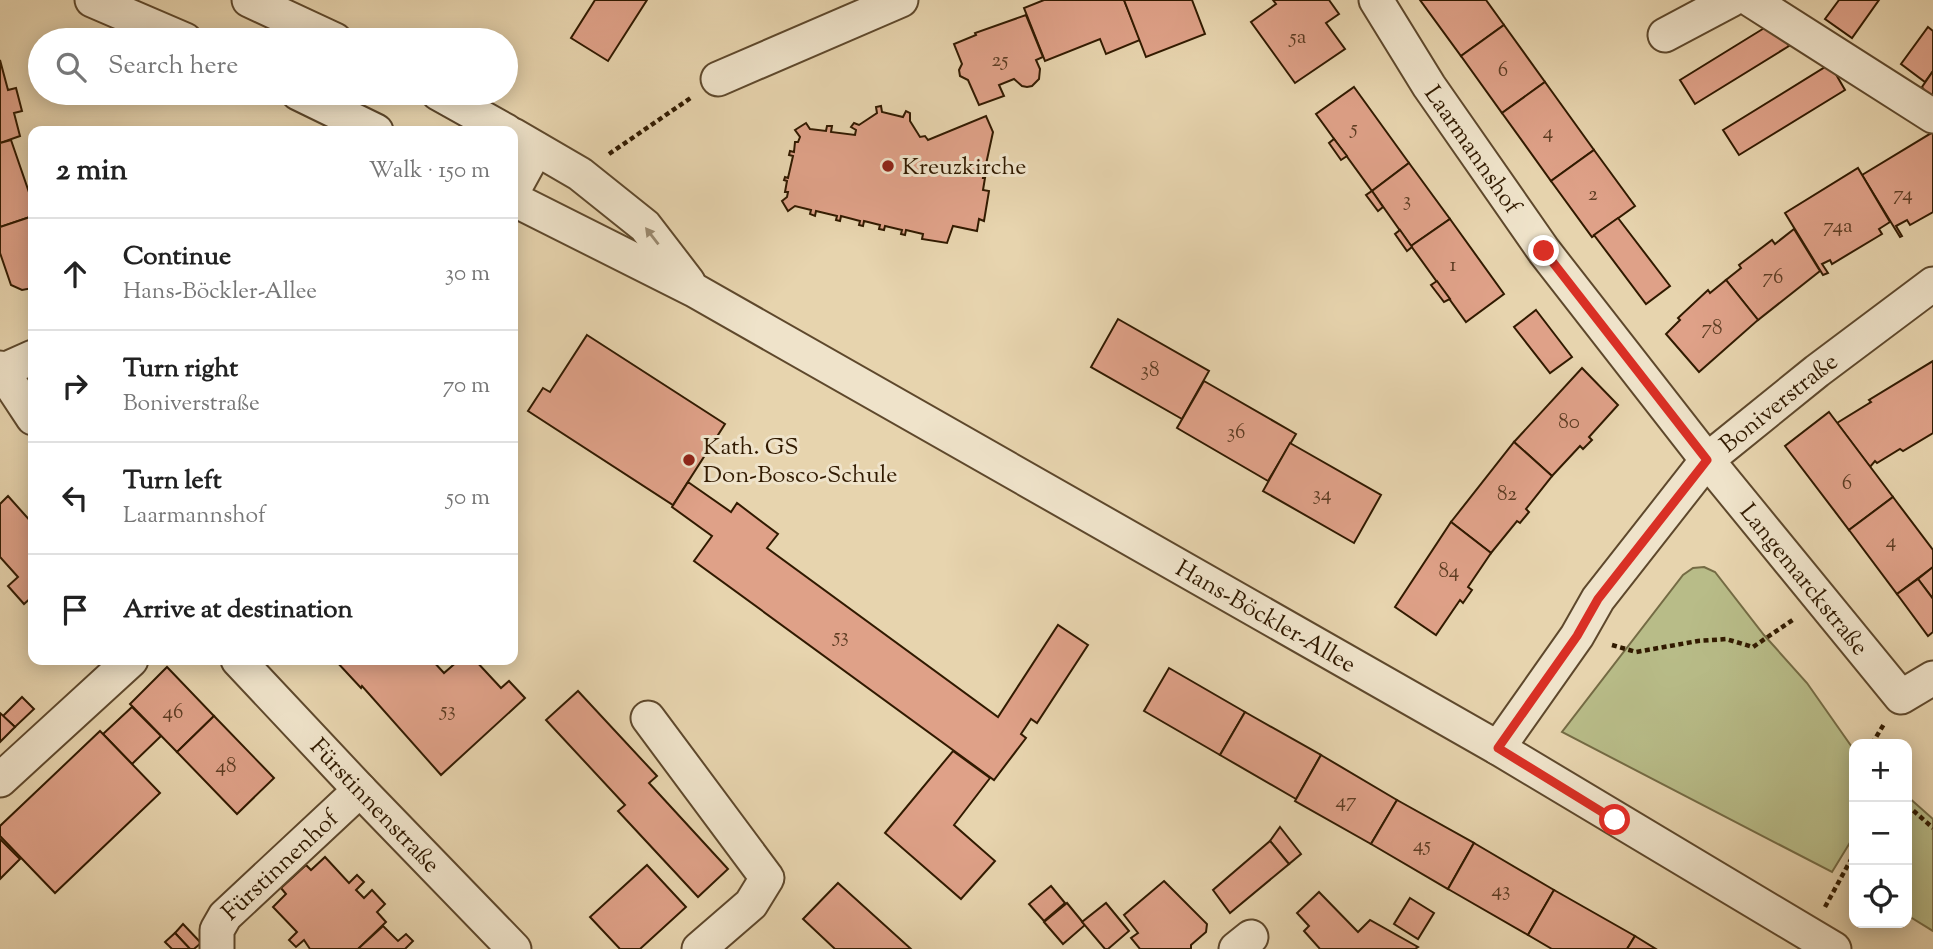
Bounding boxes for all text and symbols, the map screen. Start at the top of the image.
house number: 5a [1289,23,1307,53]
search box [28,28,518,105]
house number: 25 [991,46,1009,76]
icon: search [52,48,90,86]
text: Search here [108,48,238,85]
house number: 6 [1498,56,1508,86]
street label: Laarmannshof [1415,79,1529,223]
house number: 5 [1349,114,1358,144]
house number: 4 [1543,118,1553,148]
text: 2 min [56,150,128,193]
place label: Kreuzkirche [902,151,1027,185]
text: Walk · 150 m [369,155,490,188]
marker: Kreuzkirche [880,158,896,174]
house number: 2 [1588,180,1598,210]
house number: 74 [1893,180,1913,210]
house number: 3 [1403,186,1411,216]
house number: 74a [1823,212,1853,242]
one-way arrow [645,227,660,245]
route end [1528,235,1559,266]
text: Continue [123,239,231,276]
house number: 1 [1449,251,1457,281]
icon: ahead [56,255,94,293]
text: 30 m [445,258,490,291]
house number: 76 [1763,263,1783,293]
text: Hans-Böckler-Allee [123,276,317,309]
house number: 78 [1701,314,1723,344]
street label: Boniverstraße [1713,346,1846,462]
text: Turn right [123,351,238,388]
house number: 38 [1141,356,1159,386]
icon: right [56,367,94,405]
text: 70 m [443,370,490,403]
text: Boniverstraße [123,388,260,421]
house number: 80 [1558,408,1580,438]
house number: 36 [1227,418,1245,448]
place label: Kath. GS Don-Bosco-Schule [703,431,897,493]
marker: Kath. GS Don-Bosco-Schule [681,452,697,468]
text: Turn left [123,463,222,500]
house number: 6 [1842,469,1852,499]
icon: left [56,479,94,517]
house number: 34 [1312,480,1332,510]
house number: 82 [1497,480,1517,510]
text: 50 m [446,482,490,515]
street label: Langemarckstraße [1730,497,1875,664]
text: Laarmannshof [123,500,266,533]
house number: 4 [1886,527,1896,557]
street label: Hans-Böckler-Allee [1169,553,1362,683]
house number: 84 [1439,557,1459,587]
icon: arrive [56,591,94,629]
text: Arrive at destination [123,592,353,629]
house number: 53 [832,622,849,652]
house number: 53 [439,696,456,726]
house number: 46 [163,698,183,728]
street label: Fürstinnenstraße [301,732,447,882]
map controls [1849,739,1912,928]
button: + [1849,739,1912,802]
house number: 48 [215,752,237,782]
house number: 47 [1335,787,1357,817]
street label: Fürstinnenhof [215,802,348,930]
button: − [1849,802,1912,865]
route start [1599,804,1630,835]
house number: 45 [1413,831,1431,861]
button: locate [1849,865,1912,928]
house number: 43 [1491,876,1511,906]

